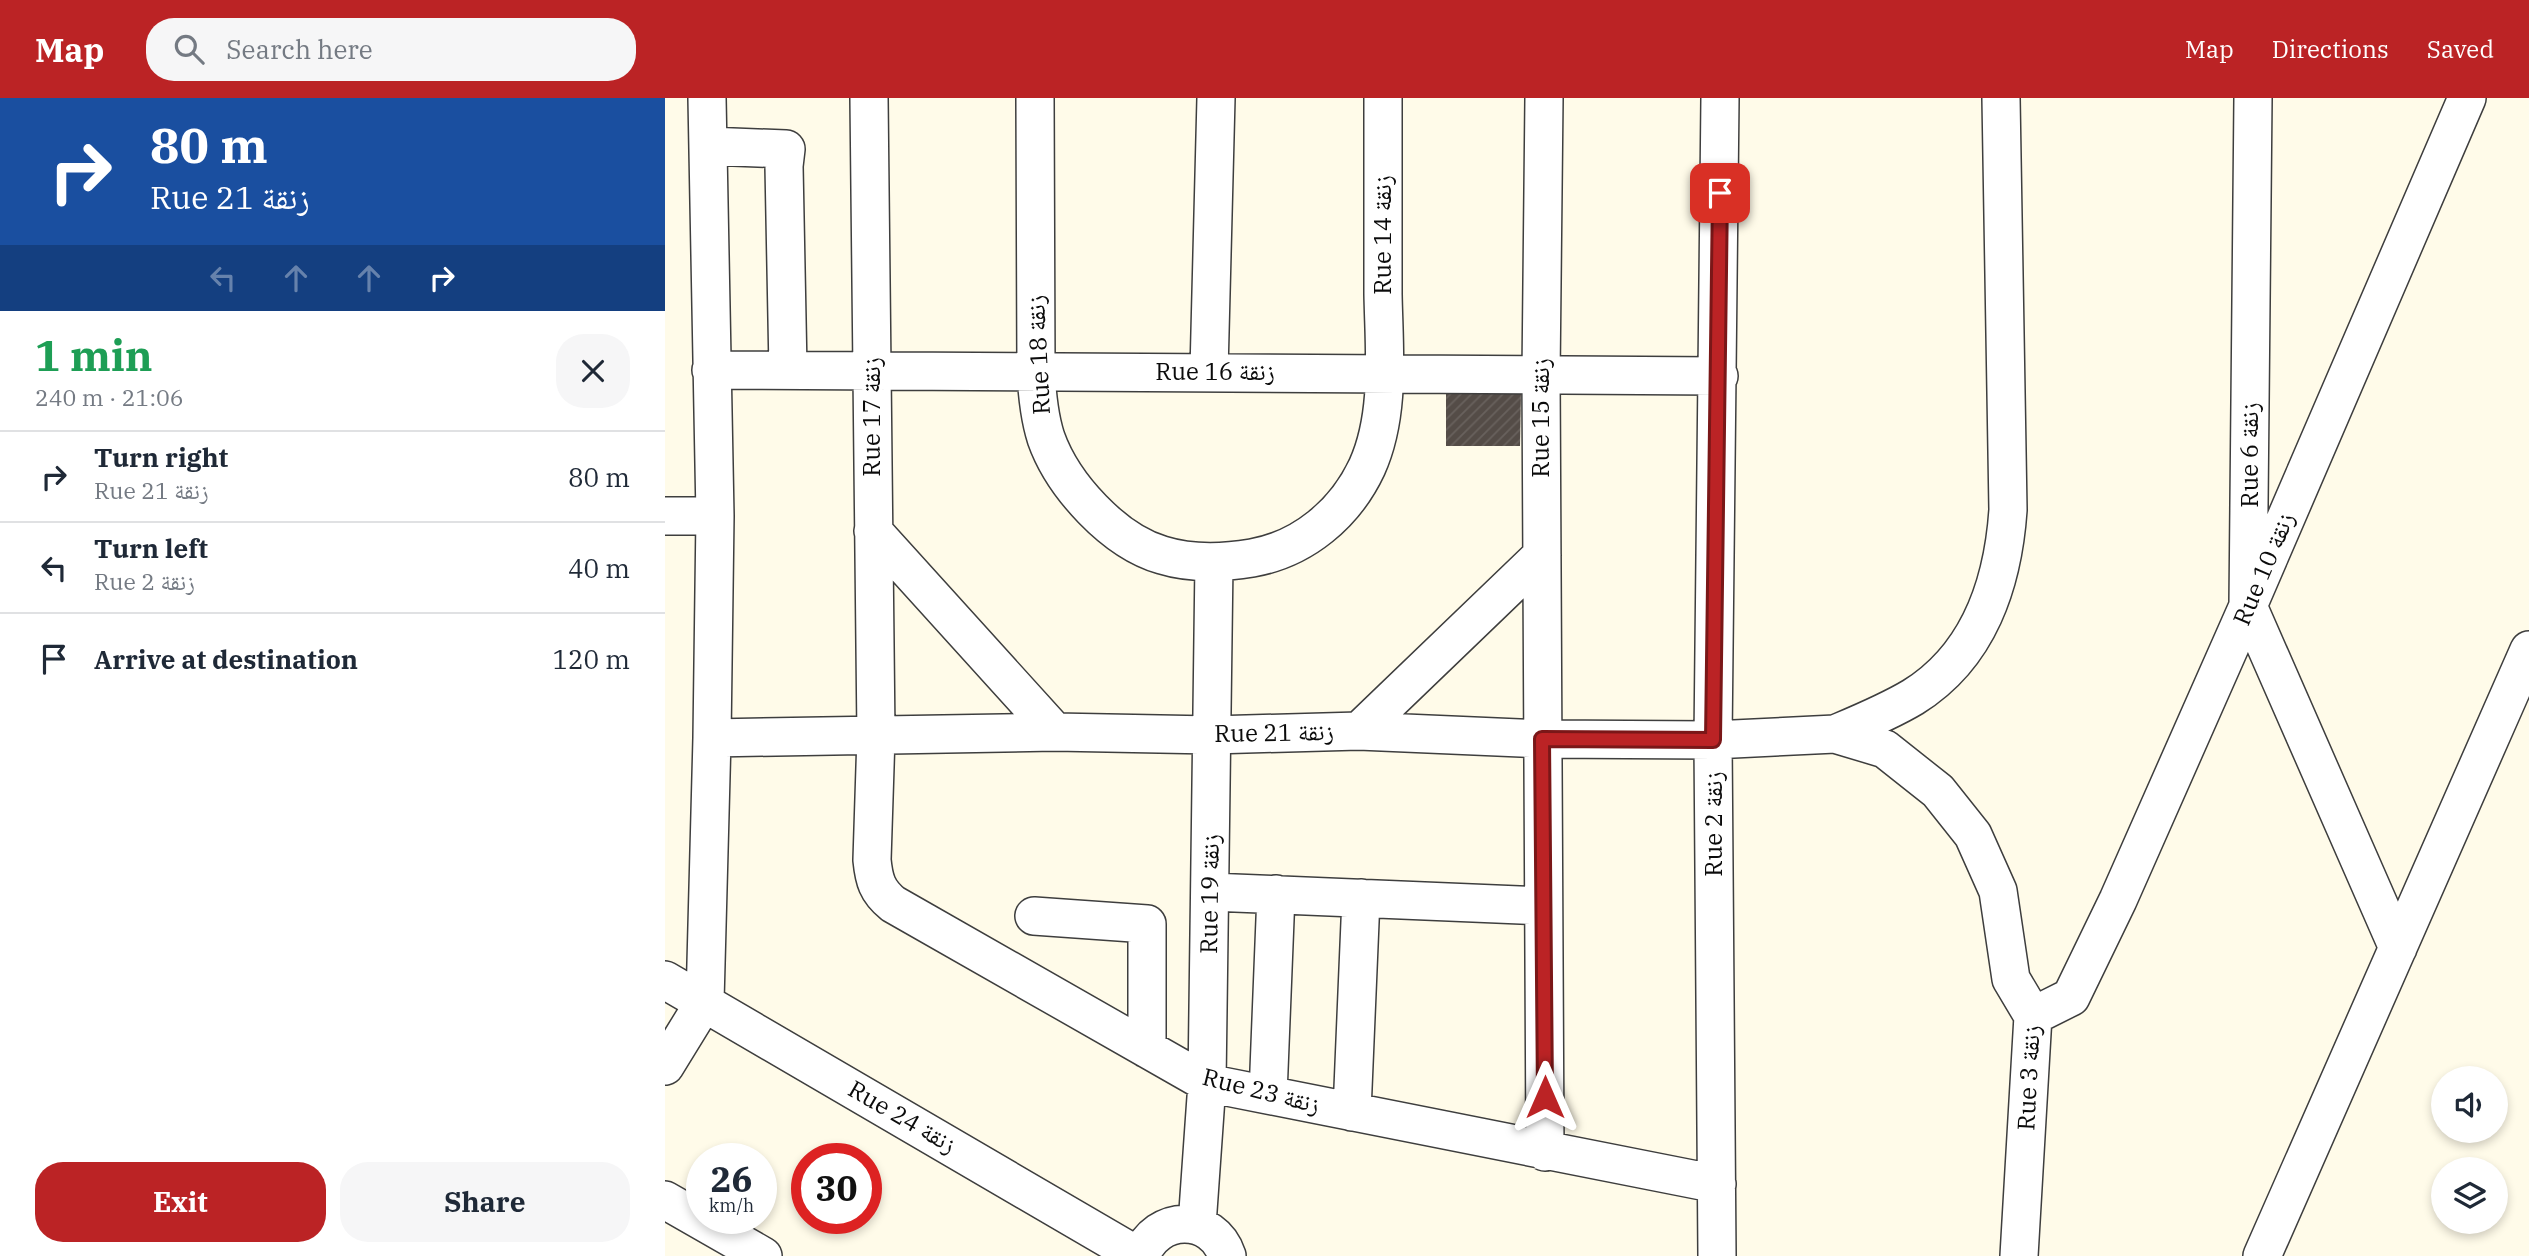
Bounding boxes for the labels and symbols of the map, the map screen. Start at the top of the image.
pin [1690,163,1750,223]
street label: Rue 14 زنقة [1366,175,1398,295]
street label: Rue 18 زنقة [1019,294,1057,416]
street label: Rue 16 زنقة [1155,355,1275,387]
street label: Rue 17 زنقة [855,357,887,477]
street label: Rue 15 زنقة [1524,358,1556,478]
street label: Rue 6 زنقة [2233,402,2265,508]
street label: Rue 10 زنقة [2225,507,2301,630]
street label: Rue 21 زنقة [1214,715,1334,749]
street label: Rue 2 زنقة [1697,771,1729,877]
street label: Rue 19 زنقة [1192,834,1226,954]
street label: Rue 3 زنقة [2009,1025,2047,1131]
street label: Rue 23 زنقة [1199,1060,1323,1120]
position arrow [1508,1060,1582,1134]
street label: Rue 24 زنقة [843,1072,962,1160]
speed limit sign: 30 [791,1143,882,1234]

